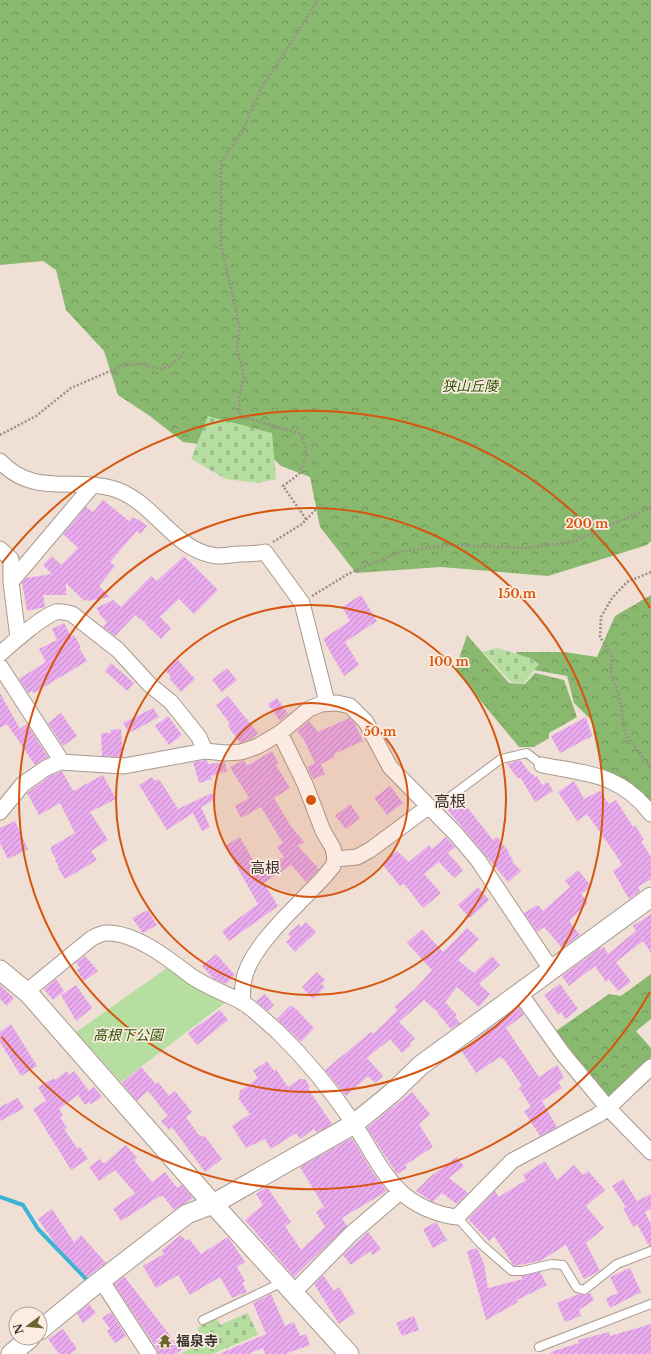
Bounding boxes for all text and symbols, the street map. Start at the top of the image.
park label: 狭山丘陵 [442,377,500,395]
text: 200 m [566,516,609,531]
text: 150 m [498,586,537,601]
text: 100 m [429,654,470,669]
text: 50 m [364,724,397,739]
district label: 高根 [434,791,466,811]
centre of rings [304,793,318,807]
district label: 高根 [250,858,280,877]
park label: 高根下公園 [93,1026,165,1044]
north arrow [8,1306,48,1346]
text: N [10,1321,27,1336]
place label: 福泉寺 [176,1332,218,1350]
temple icon: 福泉寺 [157,1333,173,1349]

